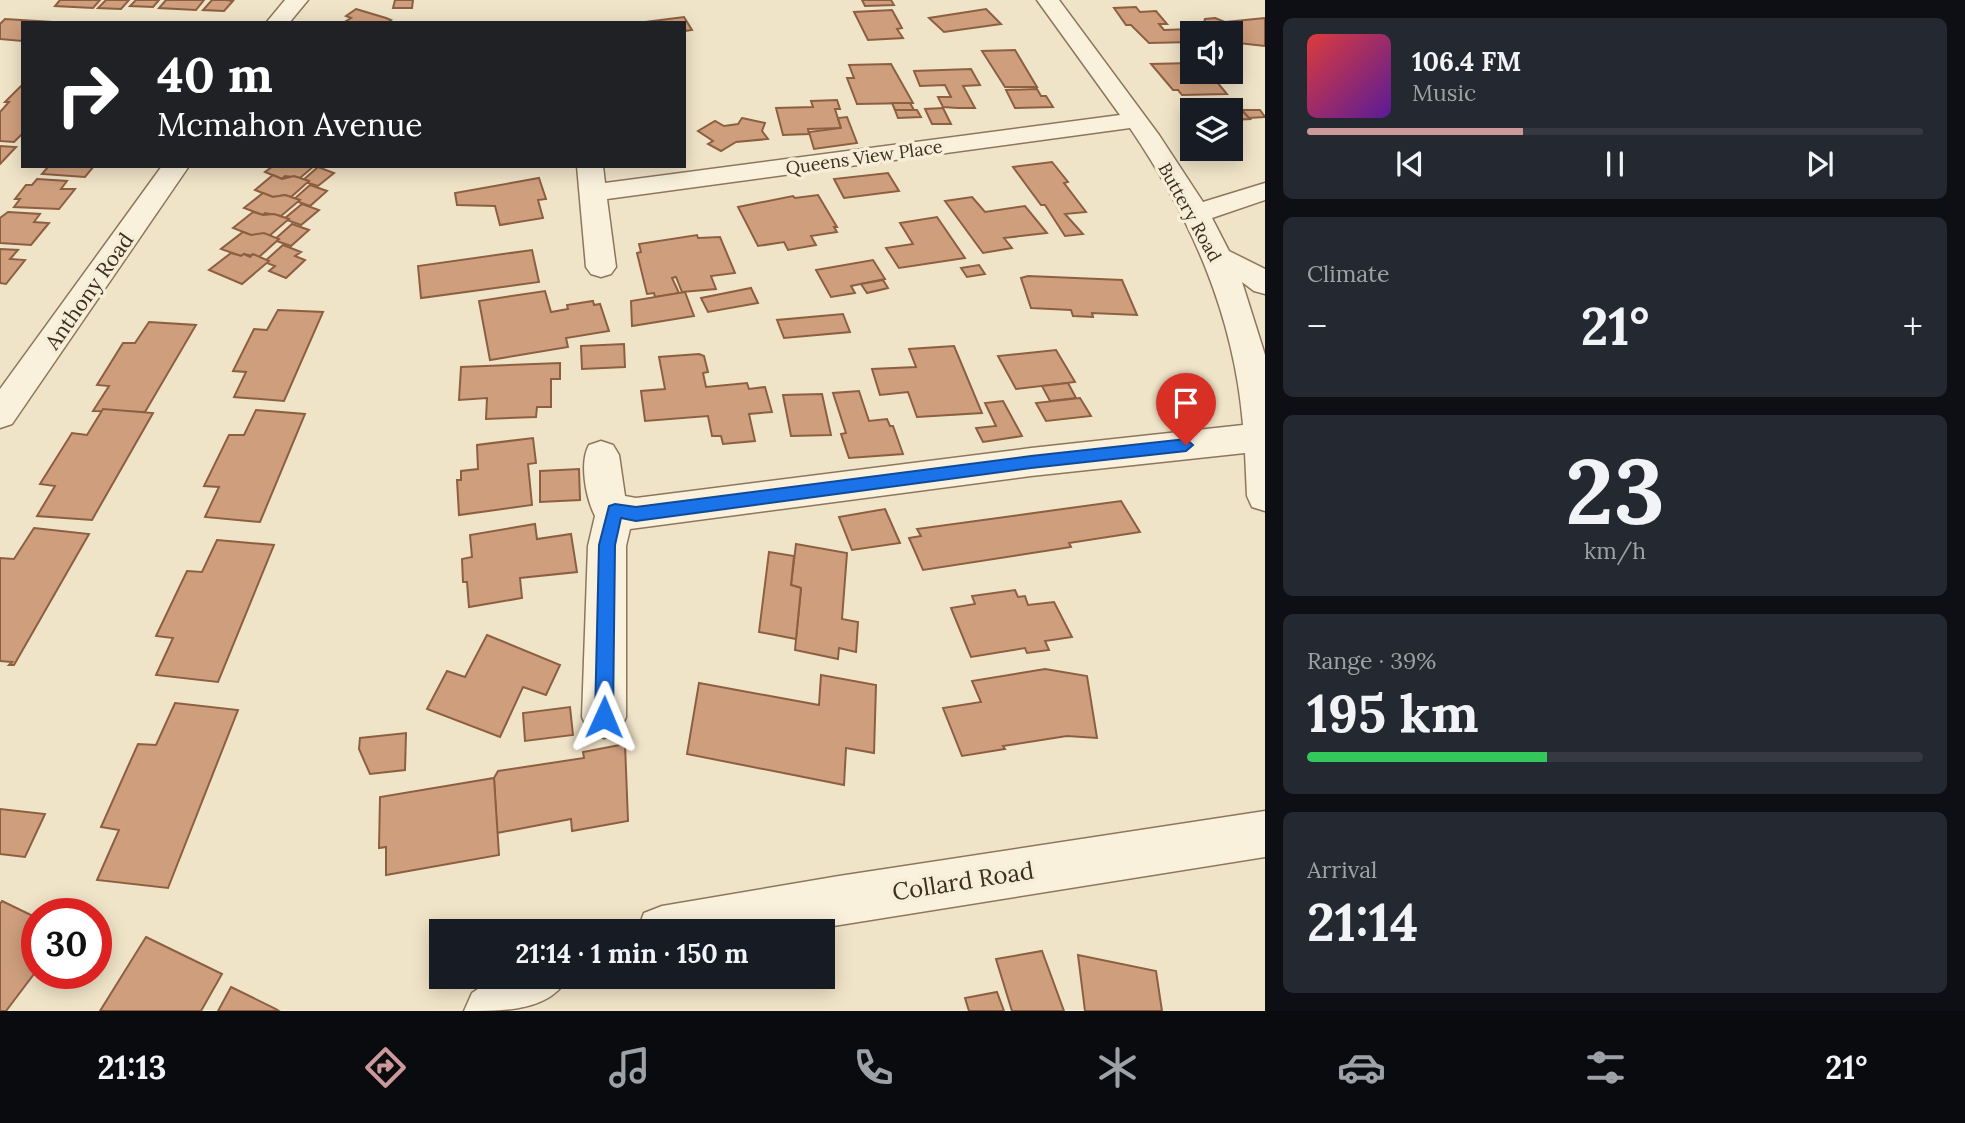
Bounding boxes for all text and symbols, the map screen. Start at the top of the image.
map controls [1180,21,1243,161]
button: sound [1180,21,1243,84]
text: 40 m [157,43,273,105]
text: 106.4 FM [1412,45,1521,78]
icon: right [42,49,133,140]
text: Music [1412,78,1476,107]
button: layers [1180,98,1243,161]
text: Mcmahon Avenue [157,104,423,145]
street label: Queens View Place [784,135,944,179]
icon: previous [1391,145,1429,183]
icon: pause [1596,145,1634,183]
icon: next [1801,145,1839,183]
street label: Buttery Road [1153,158,1227,266]
street label: Anthony Road [38,227,139,356]
text: Climate [1307,259,1389,288]
text: 21° [1581,293,1649,359]
text: − [1307,302,1327,350]
text: + [1903,302,1923,350]
pin [1156,373,1216,445]
icon: arrive [1167,384,1205,422]
text: 23 [1565,432,1665,549]
text: km/h [1584,536,1646,565]
text: Range · 39% [1307,646,1436,675]
position arrow [567,680,641,754]
text: 195 km [1307,680,1479,746]
street label: Collard Road [890,855,1036,907]
text: Arrival [1307,855,1377,884]
text: 21:14 [1307,889,1418,955]
speed limit sign: 30 [21,898,112,989]
text: 21:14 · 1 min · 150 m [515,937,749,970]
icon: directions [361,1043,410,1092]
icon: music [605,1043,654,1092]
icon: phone [849,1043,898,1092]
icon: climate [1093,1043,1142,1092]
icon: car [1337,1043,1386,1092]
icon: filters [1581,1043,1630,1092]
text: 21:13 [97,1047,166,1088]
text: 21° [1825,1047,1868,1088]

